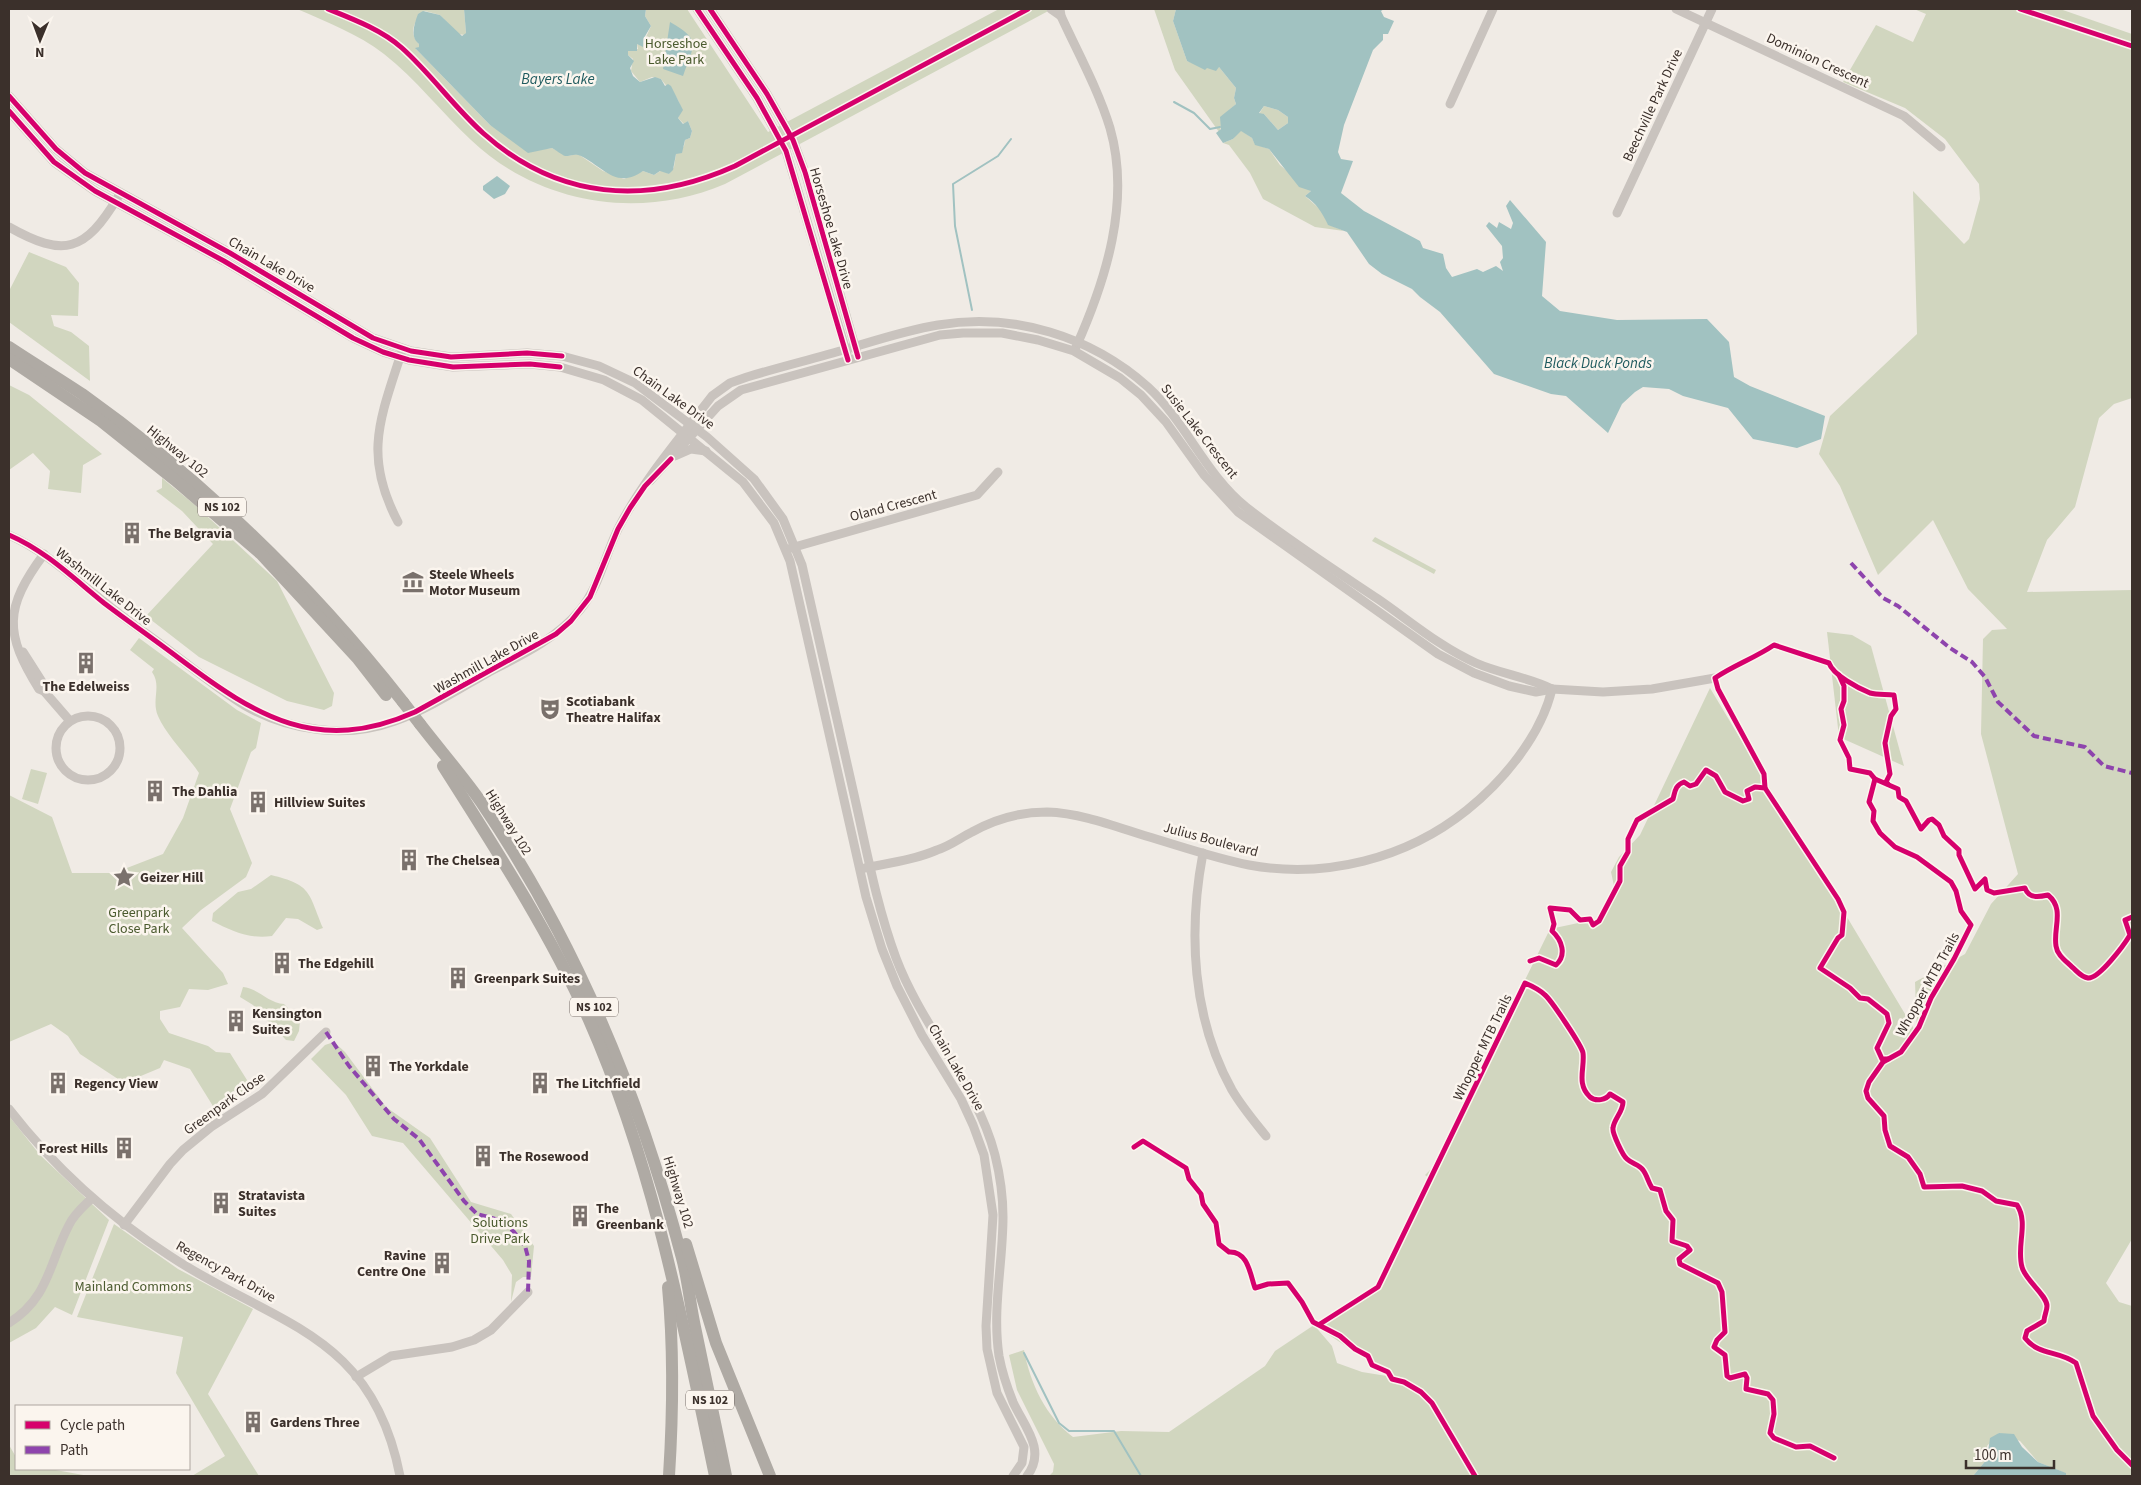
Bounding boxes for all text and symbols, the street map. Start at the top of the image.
north arrow [15,15,65,65]
street label: Dominion Crescent [1763,28,1872,94]
park label: Horseshoe Lake Park [645,34,707,70]
text: N [35,42,45,62]
street label: Beechville Park Drive [1618,46,1688,165]
water label: Bayers Lake [521,69,595,90]
street label: Horseshoe Lake Drive [804,165,858,292]
street label: Chain Lake Drive [224,232,319,298]
water label: Black Duck Ponds [1544,353,1652,374]
street label: Chain Lake Drive [628,361,719,434]
street label: Susie Lake Crescent [1156,380,1243,483]
street label: Highway 102 [142,421,213,483]
street label: Oland Crescent [848,485,939,527]
road number: NS 102 [198,498,246,516]
building icon: The Belgravia [119,520,145,546]
place label: The Belgravia [148,524,232,544]
street label: Washmill Lake Drive [51,543,156,631]
place label: Steele Wheels Motor Museum [429,565,520,601]
museum icon: Steele Wheels Motor Museum [400,569,426,595]
street label: Washmill Lake Drive [430,625,543,699]
building icon: The Edelweiss [73,650,99,676]
place label: The Edelweiss [43,677,129,697]
place label: Scotiabank Theatre Halifax [566,692,661,728]
theatre icon: Scotiabank Theatre Halifax [537,696,563,722]
building icon: The Dahlia [142,778,168,804]
place label: The Dahlia [172,782,237,802]
street label: Highway 102 [480,786,536,859]
building icon: Hillview Suites [245,789,271,815]
place label: Hillview Suites [274,793,366,813]
street label: Julius Boulevard [1161,818,1260,862]
building icon: The Chelsea [396,847,422,873]
place label: The Chelsea [426,851,500,871]
place icon: Geizer Hill [111,864,137,890]
place label: Geizer Hill [140,868,203,888]
park label: Greenpark Close Park [108,903,170,939]
street label: Whopper MTB Trails [1891,929,1965,1040]
building icon: The Edgehill [269,950,295,976]
place label: The Edgehill [298,954,374,974]
building icon: Greenpark Suites [445,965,471,991]
place label: Greenpark Suites [474,969,580,989]
street label: Whopper MTB Trails [1448,991,1517,1104]
road number: NS 102 [570,998,618,1016]
place label: Kensington Suites [252,1004,322,1040]
building icon: Kensington Suites [223,1008,249,1034]
street label: Chain Lake Drive [923,1020,989,1115]
building icon: The Yorkdale [360,1053,386,1079]
place label: The Yorkdale [389,1057,469,1077]
street label: Greenpark Close [180,1067,269,1140]
building icon: Regency View [45,1070,71,1096]
building icon: The Litchfield [527,1070,553,1096]
place label: Regency View [74,1074,159,1094]
place label: The Litchfield [556,1074,641,1094]
building icon: Forest Hills [111,1135,137,1161]
place label: Forest Hills [39,1139,108,1159]
building icon: The Rosewood [470,1143,496,1169]
place label: The Rosewood [499,1147,589,1167]
street label: Highway 102 [658,1154,698,1231]
place label: Stratavista Suites [238,1186,305,1222]
building icon: Stratavista Suites [208,1190,234,1216]
place label: The Greenbank [596,1199,664,1235]
building icon: The Greenbank [567,1203,593,1229]
park label: Solutions Drive Park [470,1213,530,1249]
street label: Regency Park Drive [172,1236,279,1308]
place label: Ravine Centre One [357,1246,426,1282]
building icon: Ravine Centre One [429,1250,455,1276]
park label: Mainland Commons [74,1277,192,1297]
road number: NS 102 [686,1390,734,1410]
legend [15,1405,190,1470]
building icon: Gardens Three [240,1409,266,1435]
place label: Gardens Three [270,1413,360,1433]
text: Cycle path [60,1415,125,1436]
scale bar [1966,1438,2054,1470]
text: Path [60,1440,88,1461]
text: 100 m [1974,1445,2012,1466]

